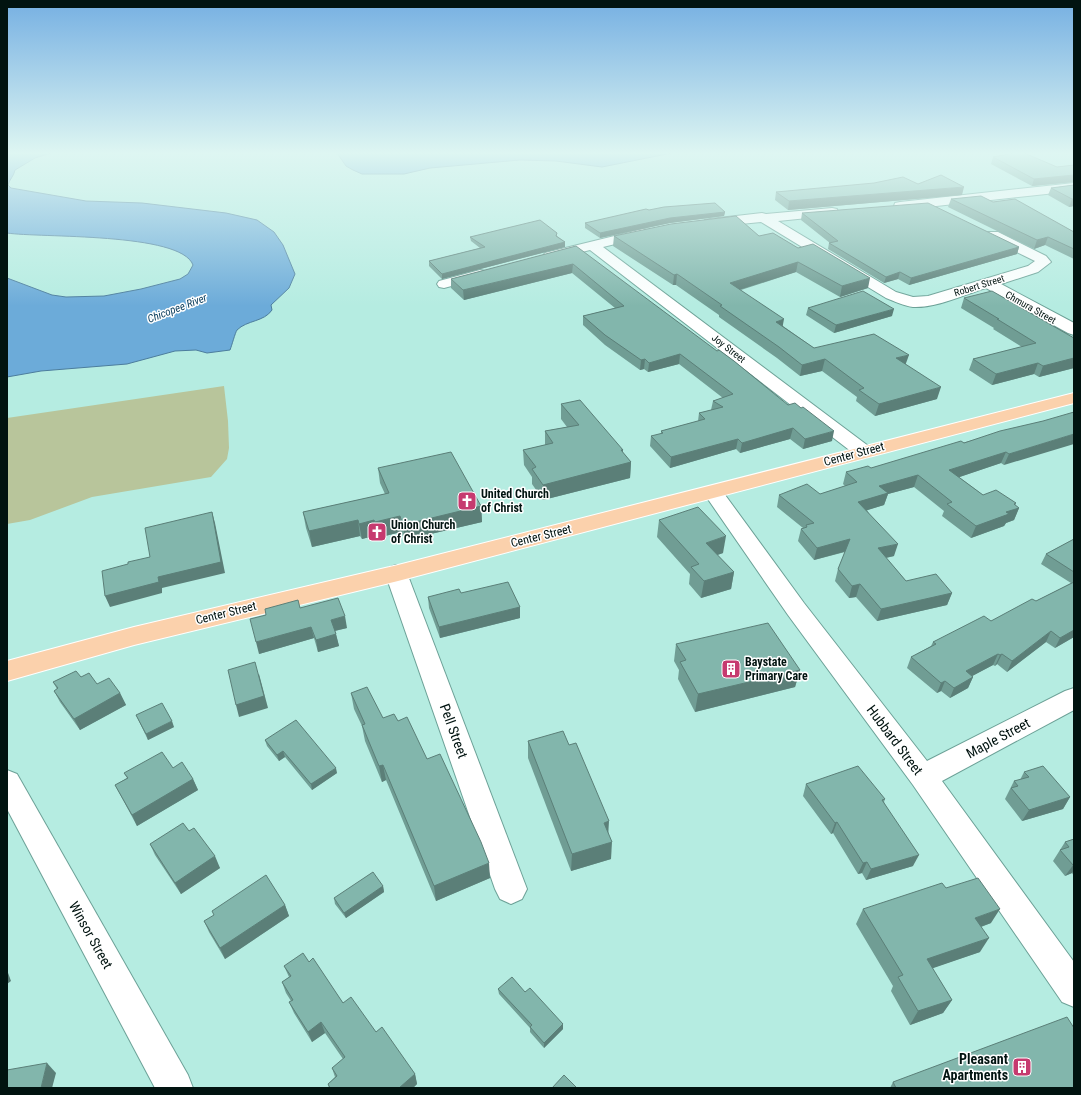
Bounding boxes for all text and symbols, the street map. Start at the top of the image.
street label: Robert Street [953,273,1006,298]
street label: Chmura Street [1003,289,1058,326]
water label: Chicopee River [146,291,209,326]
street label: Joy Street [710,332,748,365]
street label: Center Street [822,439,886,469]
place label: United Church of Christ [481,487,549,515]
church icon: United Church of Christ [456,490,478,512]
place label: Union Church of Christ [391,518,455,546]
church icon: Union Church of Christ [366,521,388,543]
street label: Center Street [509,522,573,550]
street label: Center Street [194,599,258,627]
place label: Baystate Primary Care [745,655,808,683]
building icon: Baystate Primary Care [720,658,742,680]
street label: Pell Street [437,702,471,760]
street label: Hubbard Street [864,702,926,778]
street label: Maple Street [963,715,1033,761]
street label: Winsor Street [66,899,116,971]
place label: Pleasant Apartments [943,1051,1008,1083]
building icon: Pleasant Apartments [1011,1056,1033,1078]

